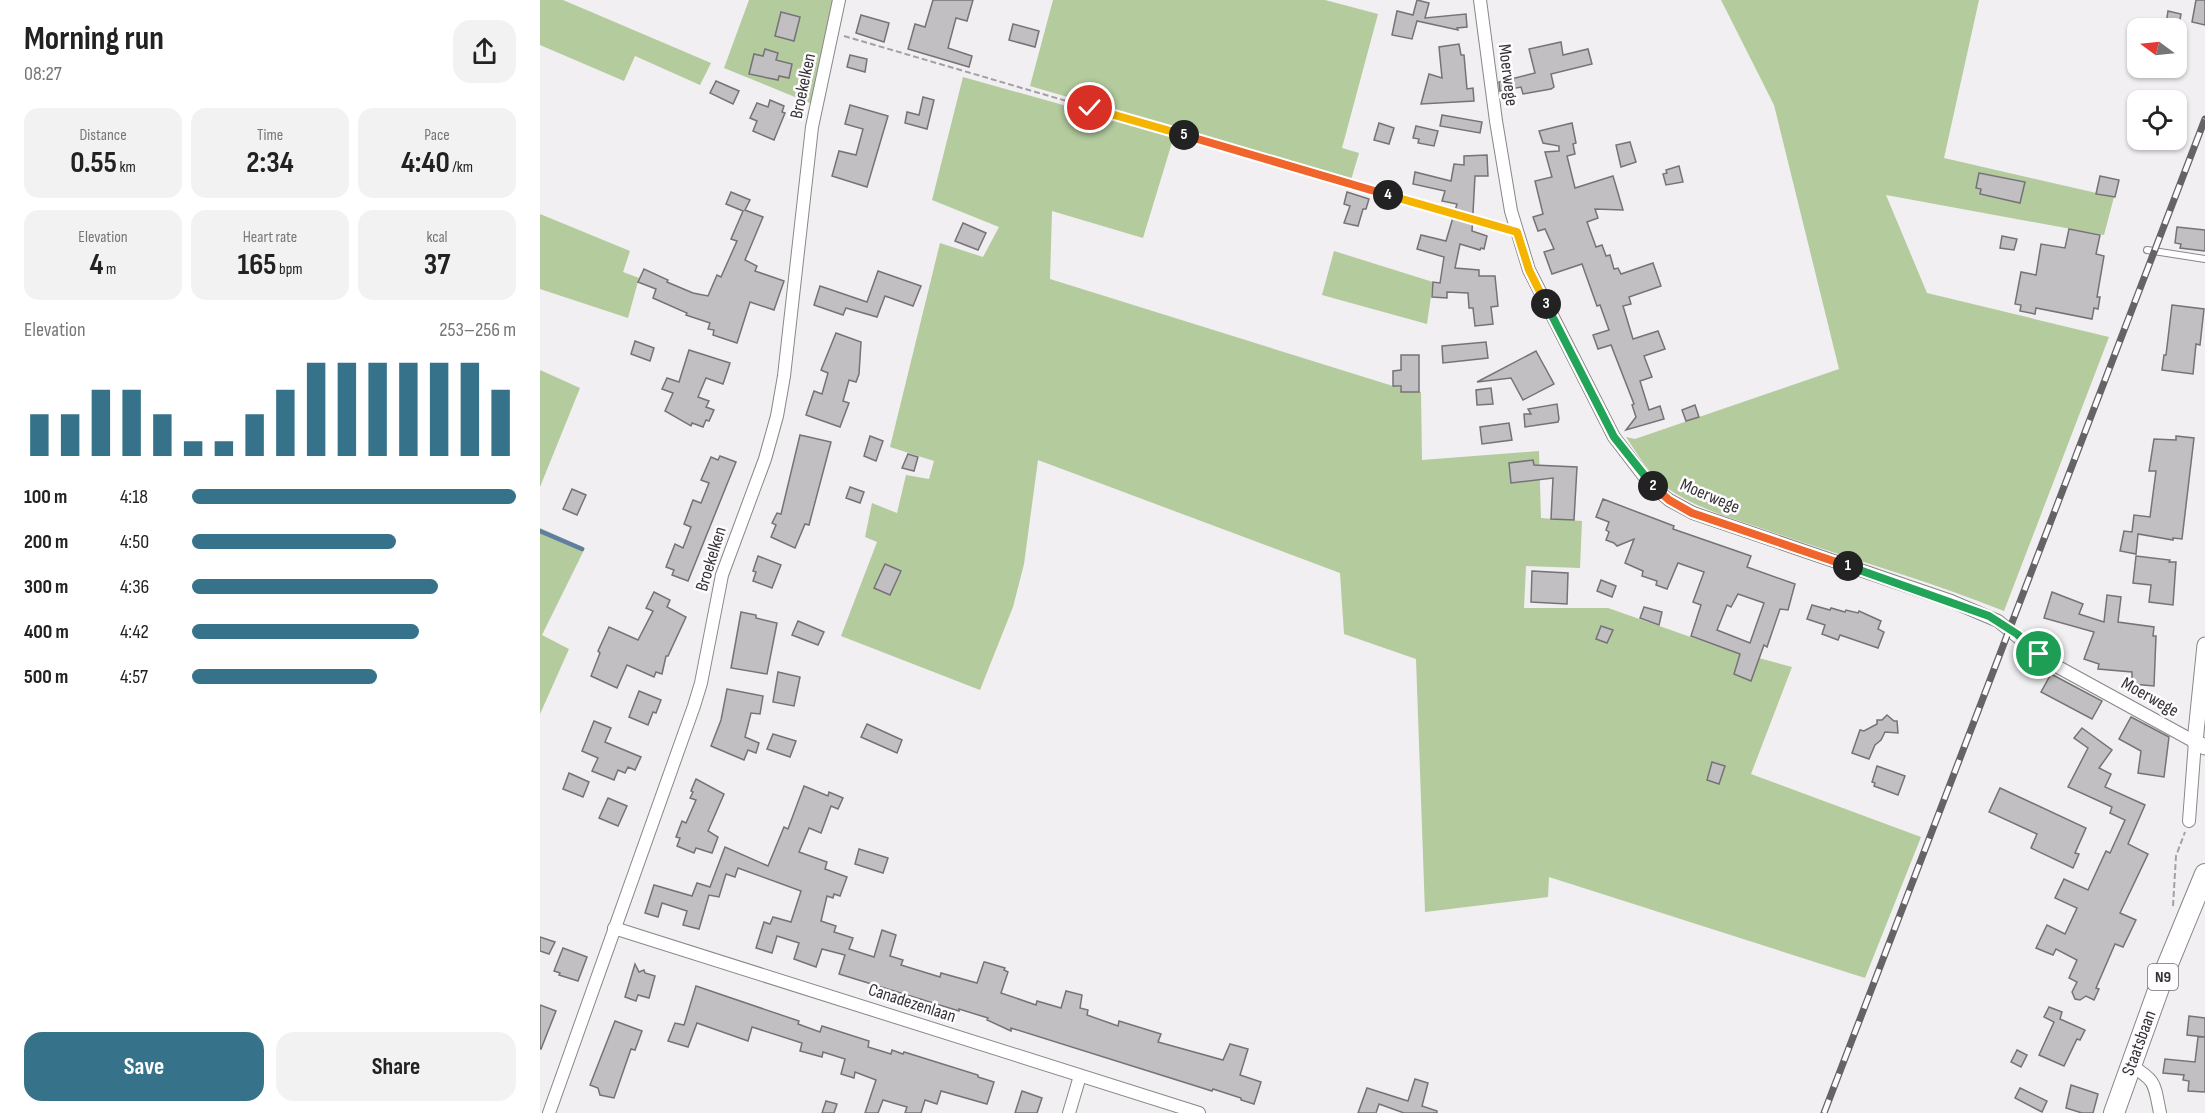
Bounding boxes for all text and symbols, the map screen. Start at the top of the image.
north arrow [2127,18,2187,78]
map controls [2127,18,2187,150]
text: Morning run [24,19,164,59]
button: share [453,20,516,83]
street label: Moerwege [1494,43,1522,107]
street label: Broekelken [786,51,820,121]
text: 08:27 [24,62,62,86]
pin [1064,82,1115,133]
button: locate [2127,90,2187,150]
icon: check [1073,91,1106,124]
pin: 5 [1169,120,1199,150]
text: 5 [1180,125,1188,144]
text: Distance [79,126,127,145]
text: Time [257,126,283,145]
text: Pace [424,126,450,145]
text: 0.55 [70,145,117,181]
text: 2:34 [246,145,294,181]
text: 4:40 [401,145,450,181]
text: km [117,158,136,177]
text: /km [450,158,473,177]
pin: 4 [1373,180,1403,210]
text: 4 [1384,185,1392,204]
text: Elevation [78,228,128,247]
text: Heart rate [243,228,297,247]
text: kcal [426,228,448,247]
text: 4 [90,247,104,283]
text: 165 [237,247,276,283]
text: 37 [424,247,450,283]
text: m [104,260,116,279]
text: bpm [276,260,303,279]
pin: 3 [1531,289,1561,319]
text: 3 [1542,294,1550,313]
text: Elevation [24,318,86,342]
text: 253–256 m [439,318,516,342]
pin: 2 [1638,471,1668,501]
street label: Moerwege [1677,474,1743,518]
text: 2 [1649,476,1657,495]
text: 100 m [24,485,67,509]
text: 4:18 [120,485,148,509]
street label: Broekelken [691,524,731,594]
text: 200 m [24,530,68,554]
text: 4:50 [120,530,149,554]
pin: 1 [1833,551,1863,581]
text: 1 [1845,556,1851,575]
text: 300 m [24,575,68,599]
text: 4:36 [120,575,149,599]
text: 400 m [24,620,69,644]
text: 4:42 [120,620,149,644]
pin [2013,628,2064,679]
icon: arrive [2022,637,2055,670]
text: 500 m [24,665,68,689]
text: 4:57 [120,665,148,689]
street label: Moerwege [2118,673,2182,721]
road number: N9 [2148,964,2178,990]
street label: Canadezenlaan [866,979,958,1027]
street label: Staatsbaan [2118,1008,2160,1078]
button: Save [24,1032,264,1101]
button: Share [276,1032,516,1101]

